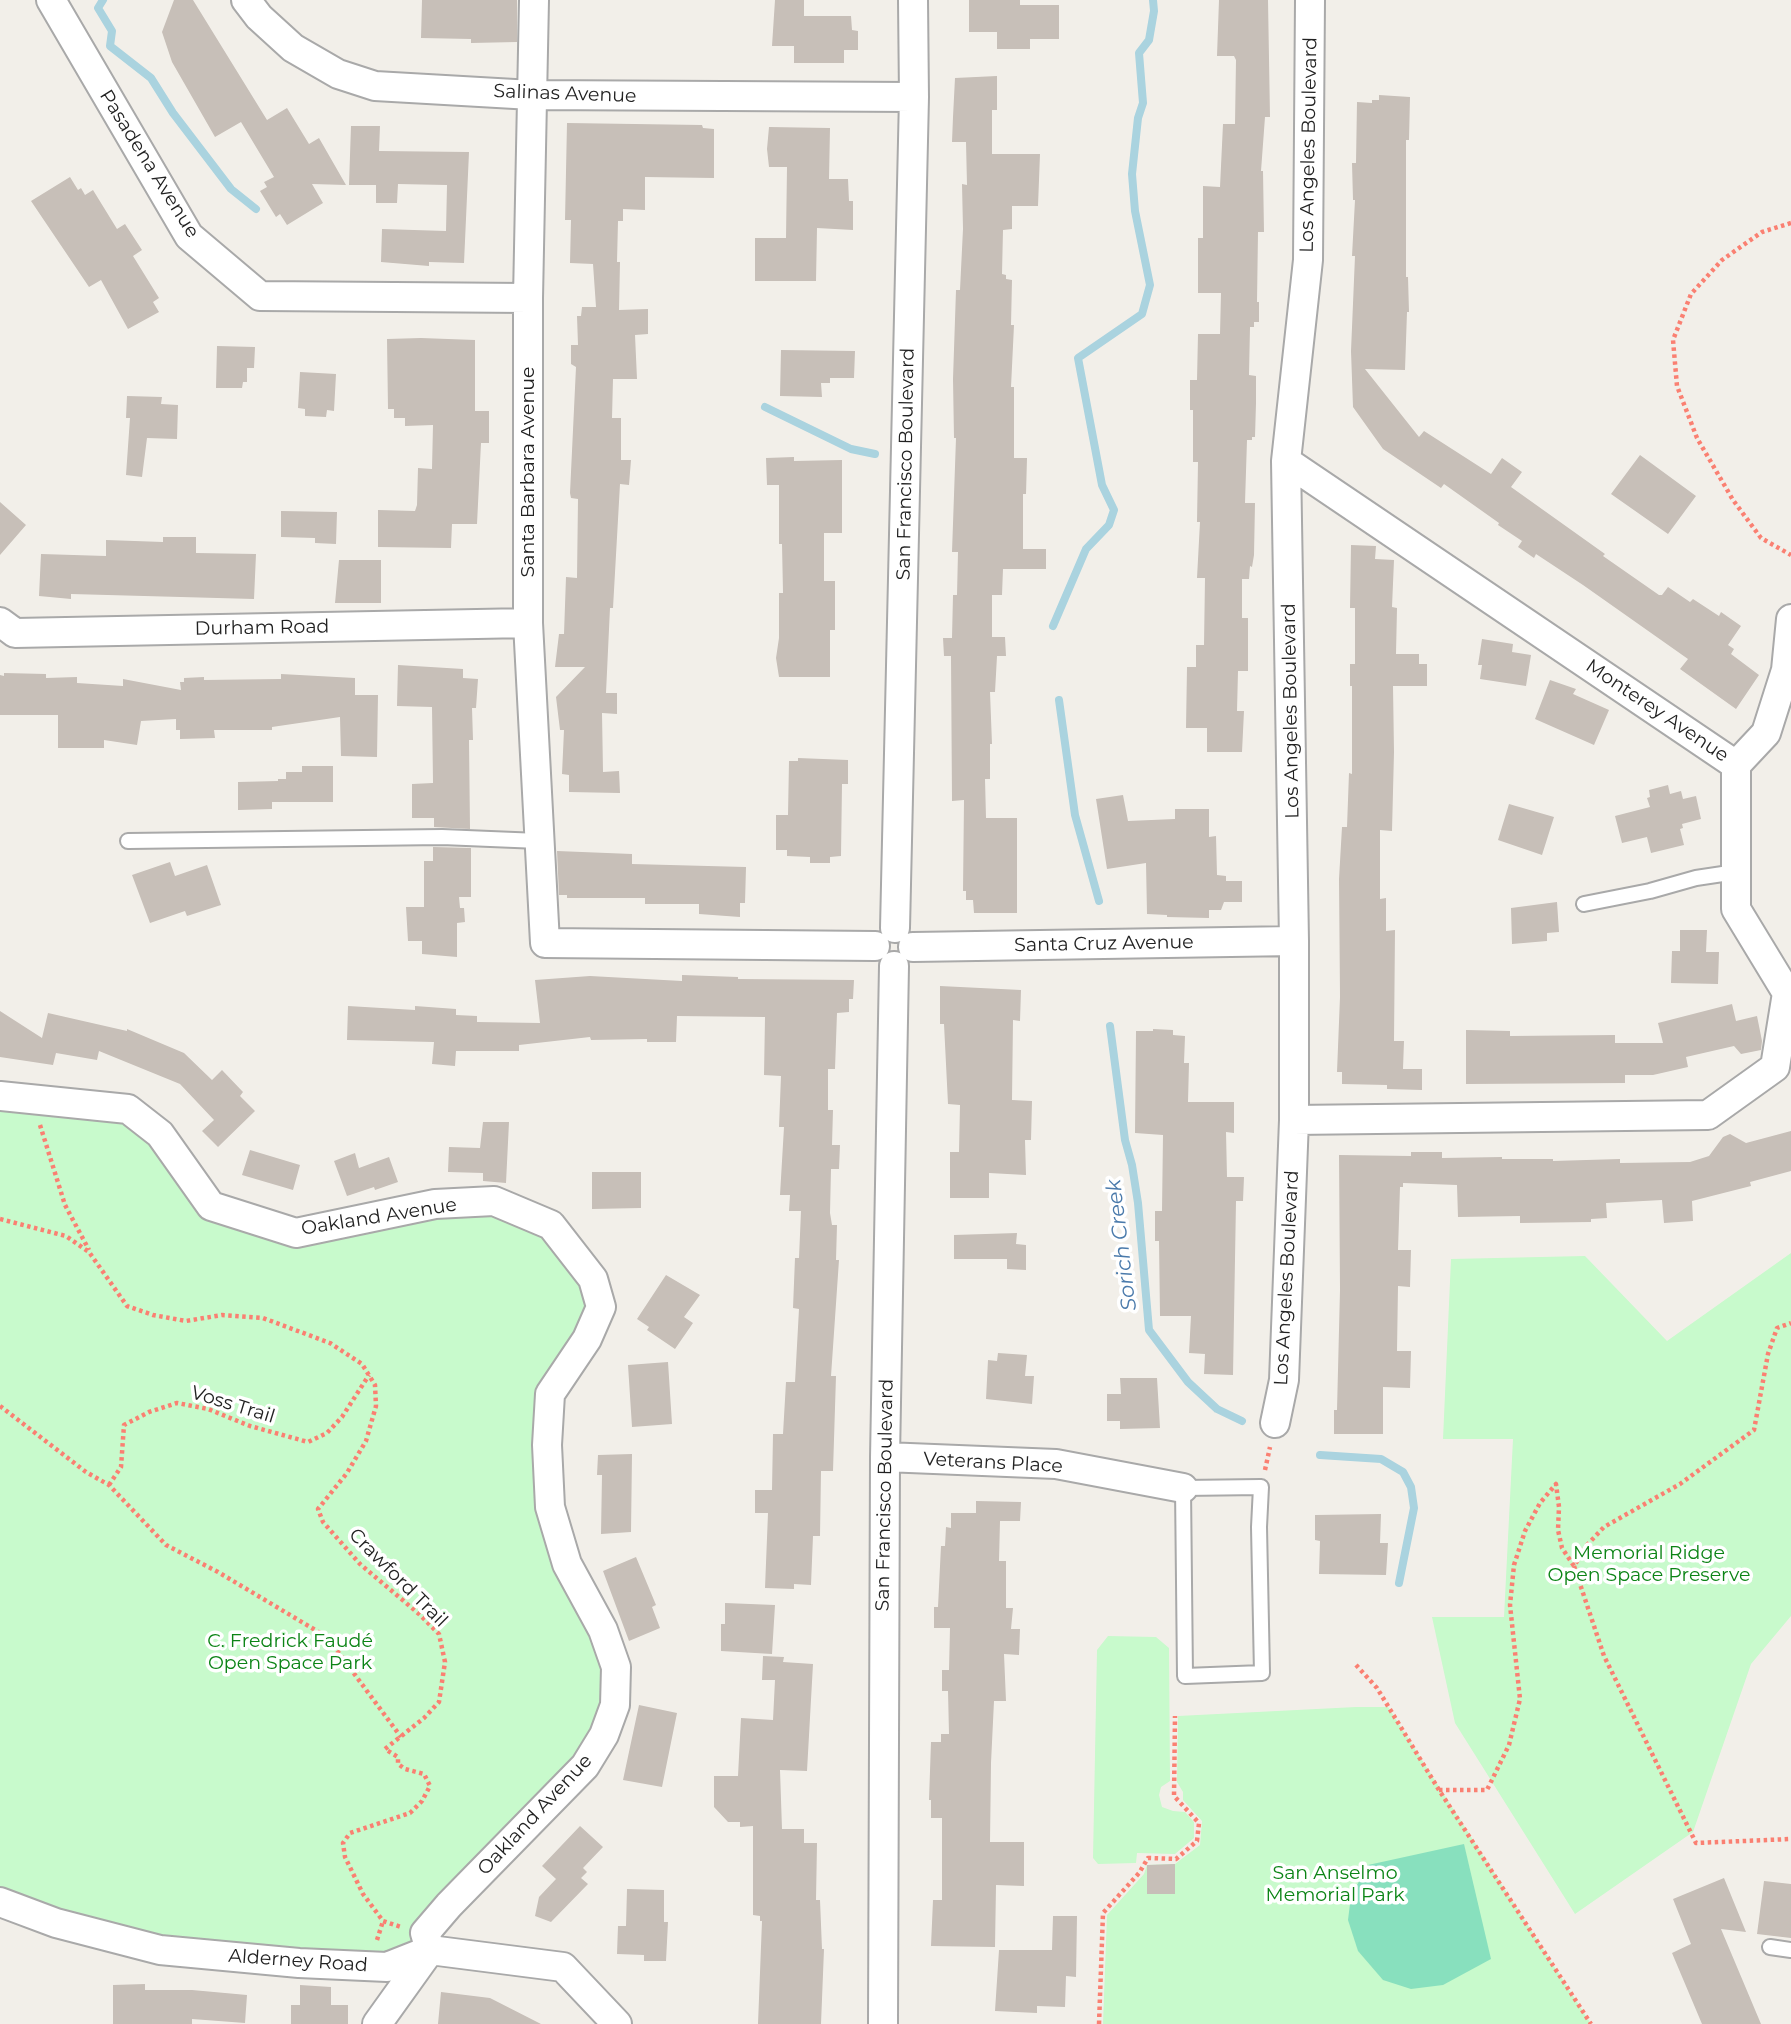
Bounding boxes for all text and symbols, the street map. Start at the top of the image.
street label: Los Angeles Boulevard [1296,37,1322,253]
street label: Salinas Avenue [493,80,637,108]
street label: Pasadena Avenue [94,86,204,242]
street label: San Francisco Boulevard [893,348,919,580]
street label: Santa Barbara Avenue [517,366,539,578]
street label: Los Angeles Boulevard [1278,603,1304,819]
street label: Durham Road [194,615,330,641]
street label: Monterey Avenue [1581,655,1733,767]
street label: Santa Cruz Avenue [1014,931,1194,957]
street label: Los Angeles Boulevard [1270,1170,1304,1386]
water label: Sorich Creek [1101,1178,1143,1312]
street label: Oakland Avenue [300,1193,458,1241]
street label: San Francisco Boulevard [872,1379,898,1611]
street label: Voss Trail [188,1381,278,1429]
street label: Veterans Place [923,1448,1063,1478]
street label: Crawford Trail [344,1524,452,1632]
park label: Memorial Ridge Open Space Preserve [1547,1542,1751,1586]
park label: C. Fredrick Faudé Open Space Park [207,1630,373,1674]
street label: Oakland Avenue [473,1750,597,1880]
park label: San Anselmo Memorial Park [1266,1862,1404,1906]
street label: Alderney Road [228,1945,368,1977]

